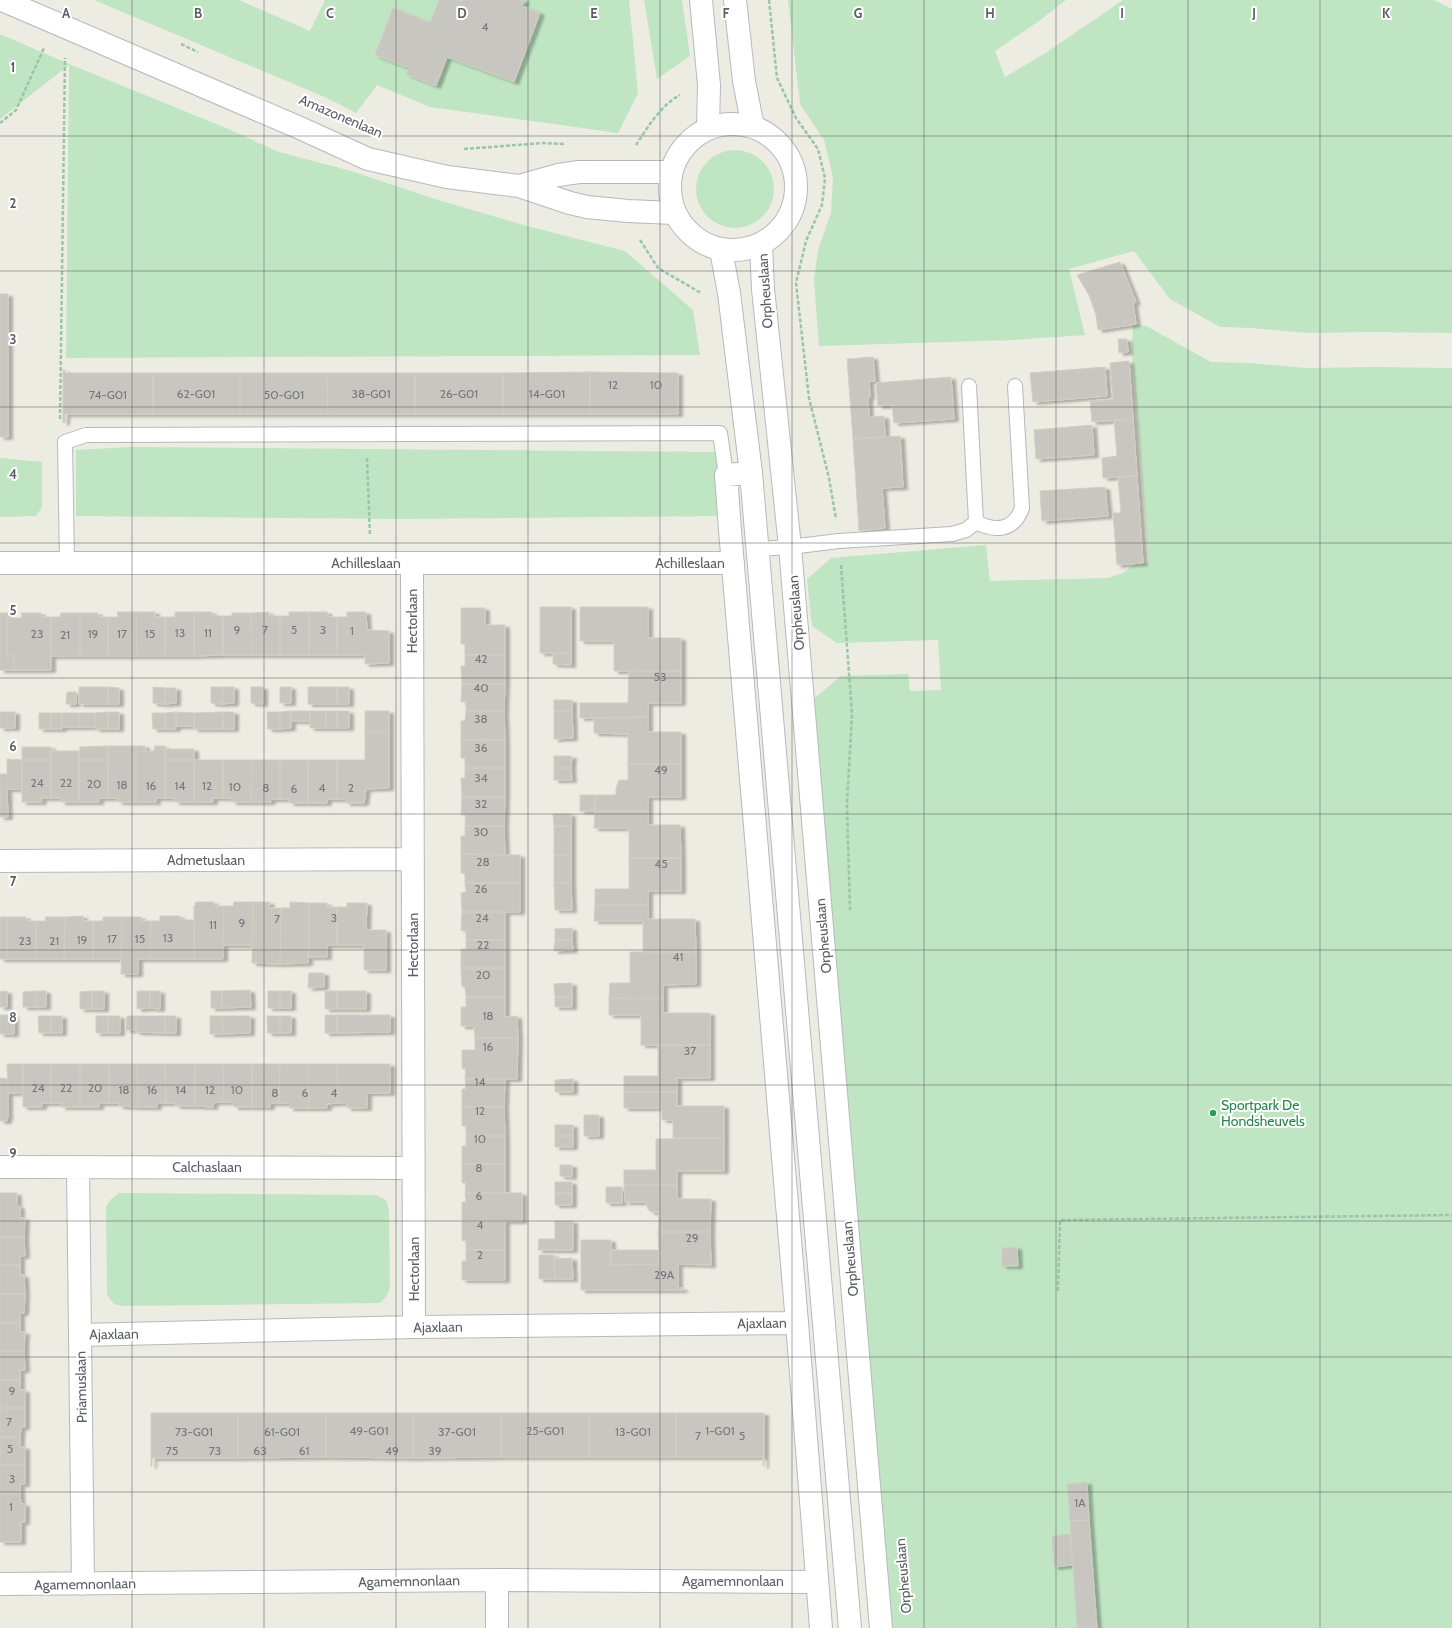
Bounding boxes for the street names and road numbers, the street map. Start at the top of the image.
street label: Amazonenlaan [296,90,386,142]
street label: Orpheuslaan [753,253,777,329]
street label: Achilleslaan [331,554,401,572]
street label: Achilleslaan [655,554,725,572]
street label: Orpheuslaan [784,575,808,651]
street label: Hectorlaan [403,589,421,653]
street label: Admetuslaan [167,851,245,869]
street label: Orpheuslaan [811,898,835,974]
street label: Hectorlaan [404,913,422,977]
street label: Calchaslaan [172,1158,242,1176]
street label: Orpheuslaan [838,1221,862,1297]
street label: Hectorlaan [405,1237,423,1301]
street label: Ajaxlaan [737,1314,787,1332]
street label: Ajaxlaan [413,1318,463,1336]
street label: Ajaxlaan [89,1325,139,1343]
street label: Priamuslaan [71,1351,91,1423]
street label: Orpheuslaan [891,1538,915,1614]
street label: Agamemnonlaan [358,1571,460,1591]
street label: Agamemnonlaan [682,1572,784,1590]
street label: Agamemnonlaan [34,1574,136,1594]

